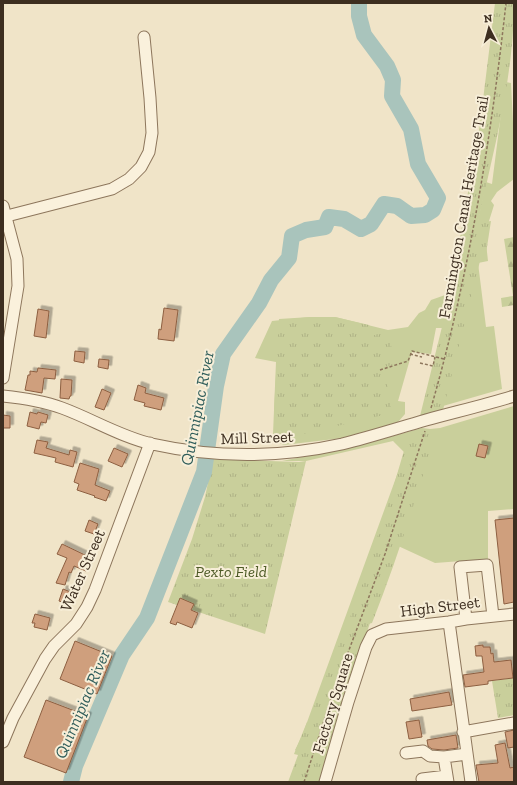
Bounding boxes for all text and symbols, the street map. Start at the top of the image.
north arrow [469,8,509,48]
text: N [483,12,493,25]
street label: Farmington Canal Heritage Trail [435,94,492,320]
water label: Quinnipiac River [176,349,218,467]
street label: Mill Street [220,427,294,448]
street label: Water Street [56,526,109,614]
park label: Pexto Field [195,562,267,581]
street label: High Street [399,592,481,621]
water label: Quinnipiac River [50,646,114,761]
street label: Factory Square [308,651,357,756]

